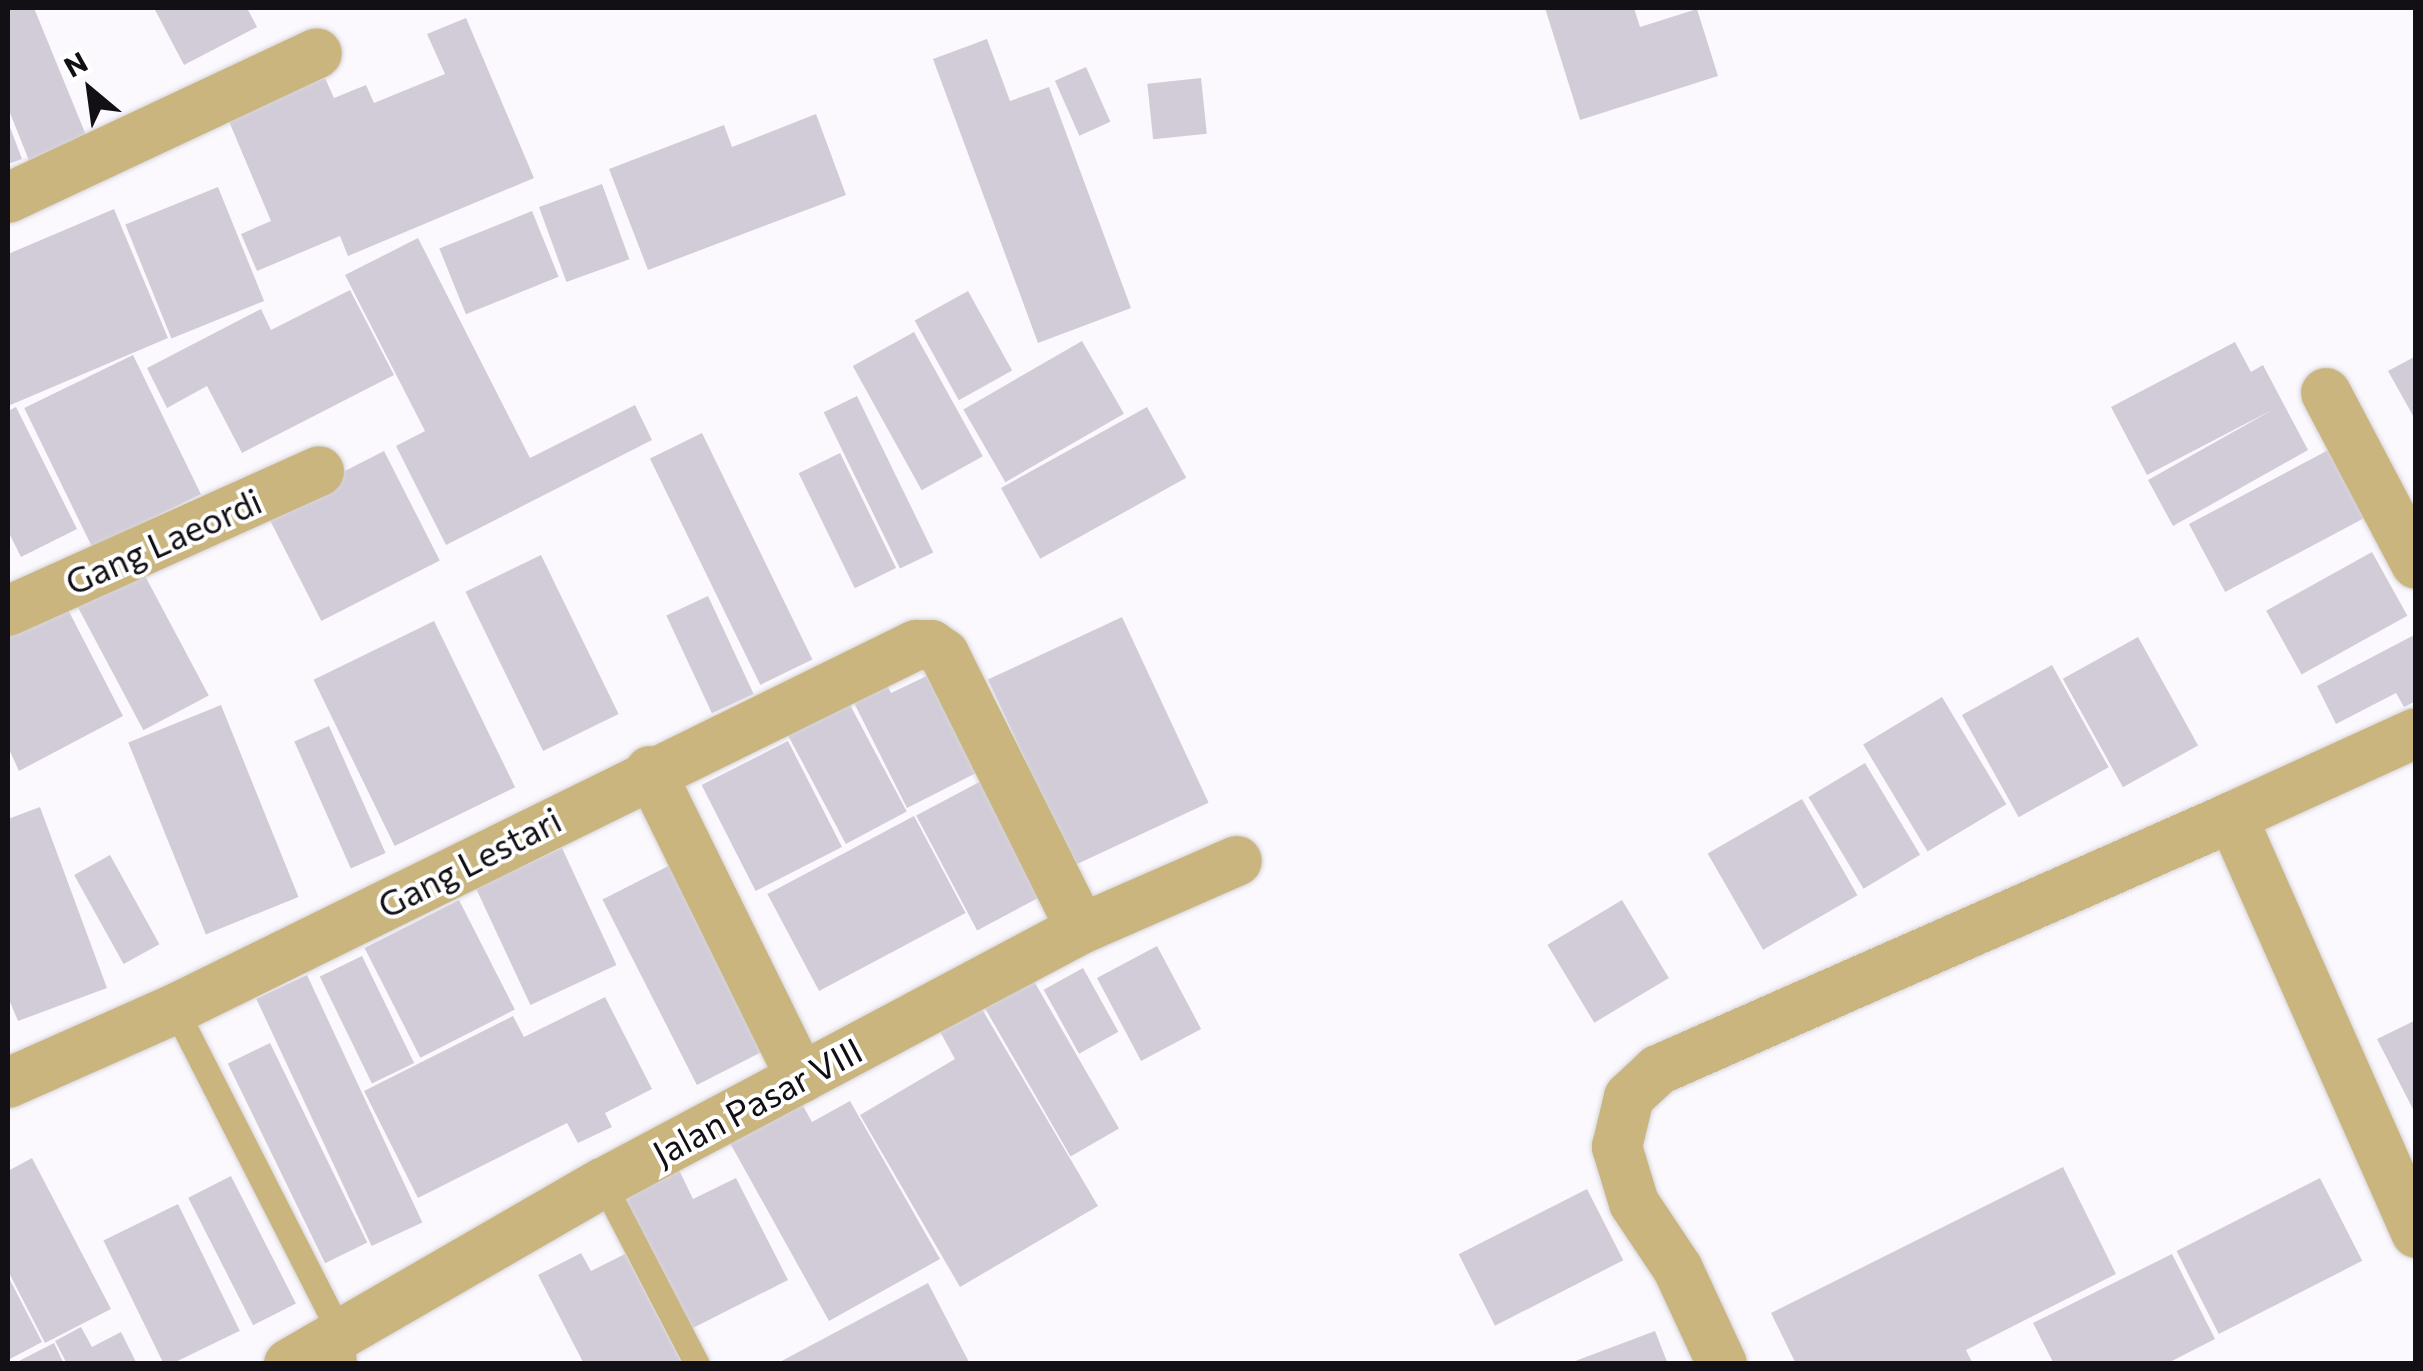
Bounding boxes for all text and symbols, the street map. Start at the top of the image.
north arrow [40,40,140,140]
text: N [58,44,93,84]
street label: Gang Laeordi [59,479,267,603]
street label: Gang Lestari [371,798,567,926]
street label: Jalan Pasar VIII [645,1028,869,1174]

